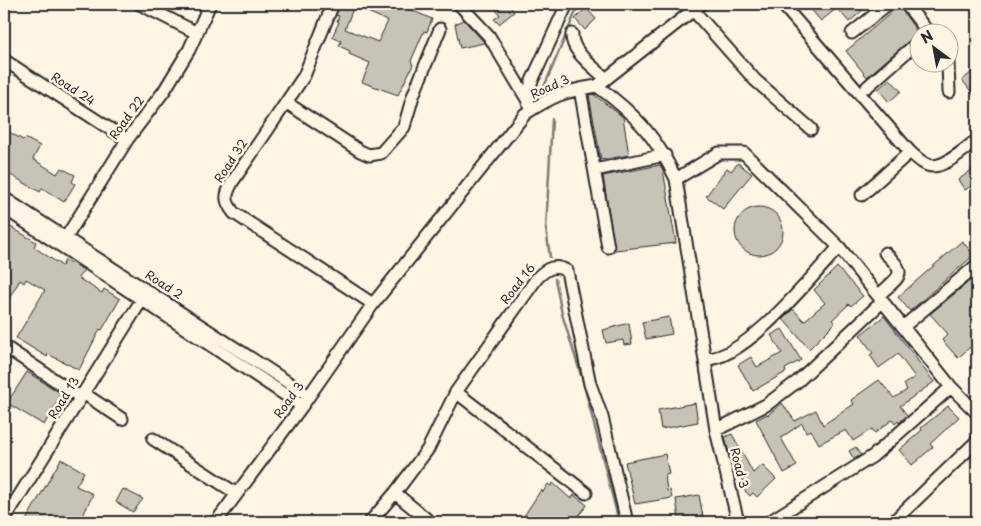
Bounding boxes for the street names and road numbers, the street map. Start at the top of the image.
street label: Road 24 [48,67,99,109]
street label: Road 3 [527,69,572,103]
street label: Road 22 [104,92,148,143]
street label: Road 32 [209,135,251,186]
street label: Road 16 [496,259,539,307]
street label: Road 2 [142,265,187,303]
street label: Road 13 [43,373,83,422]
street label: Road 3 [269,377,308,421]
street label: Road 3 [726,446,754,490]

